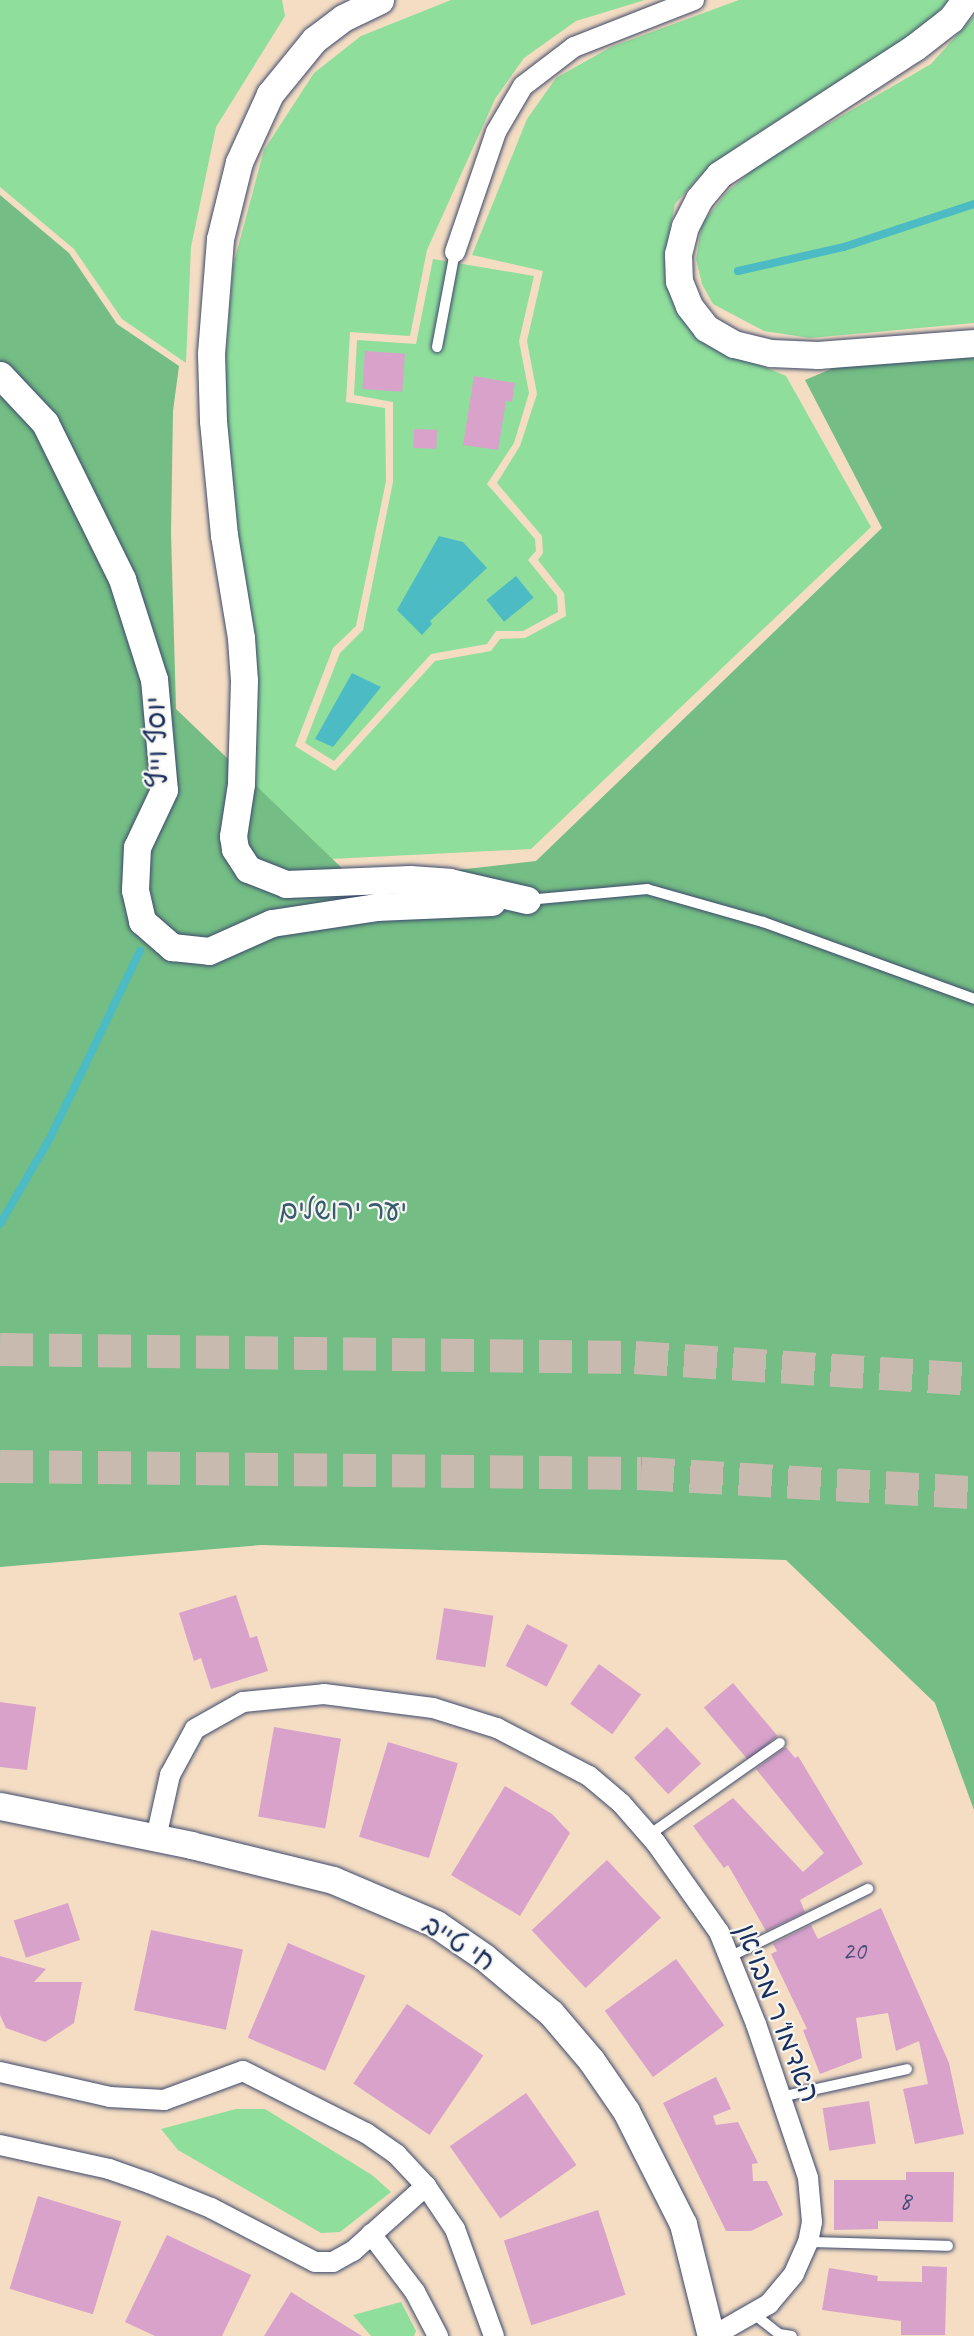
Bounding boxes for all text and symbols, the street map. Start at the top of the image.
street label: יוסף וייץ [139,696,175,788]
park label: יער ירושלים [279,1193,407,1227]
street label: חי טייב [417,1907,501,1979]
street label: האדמו"ר מבויאן [729,1919,827,2107]
house number: 20 [842,1935,866,1967]
house number: 8 [899,2185,911,2217]

